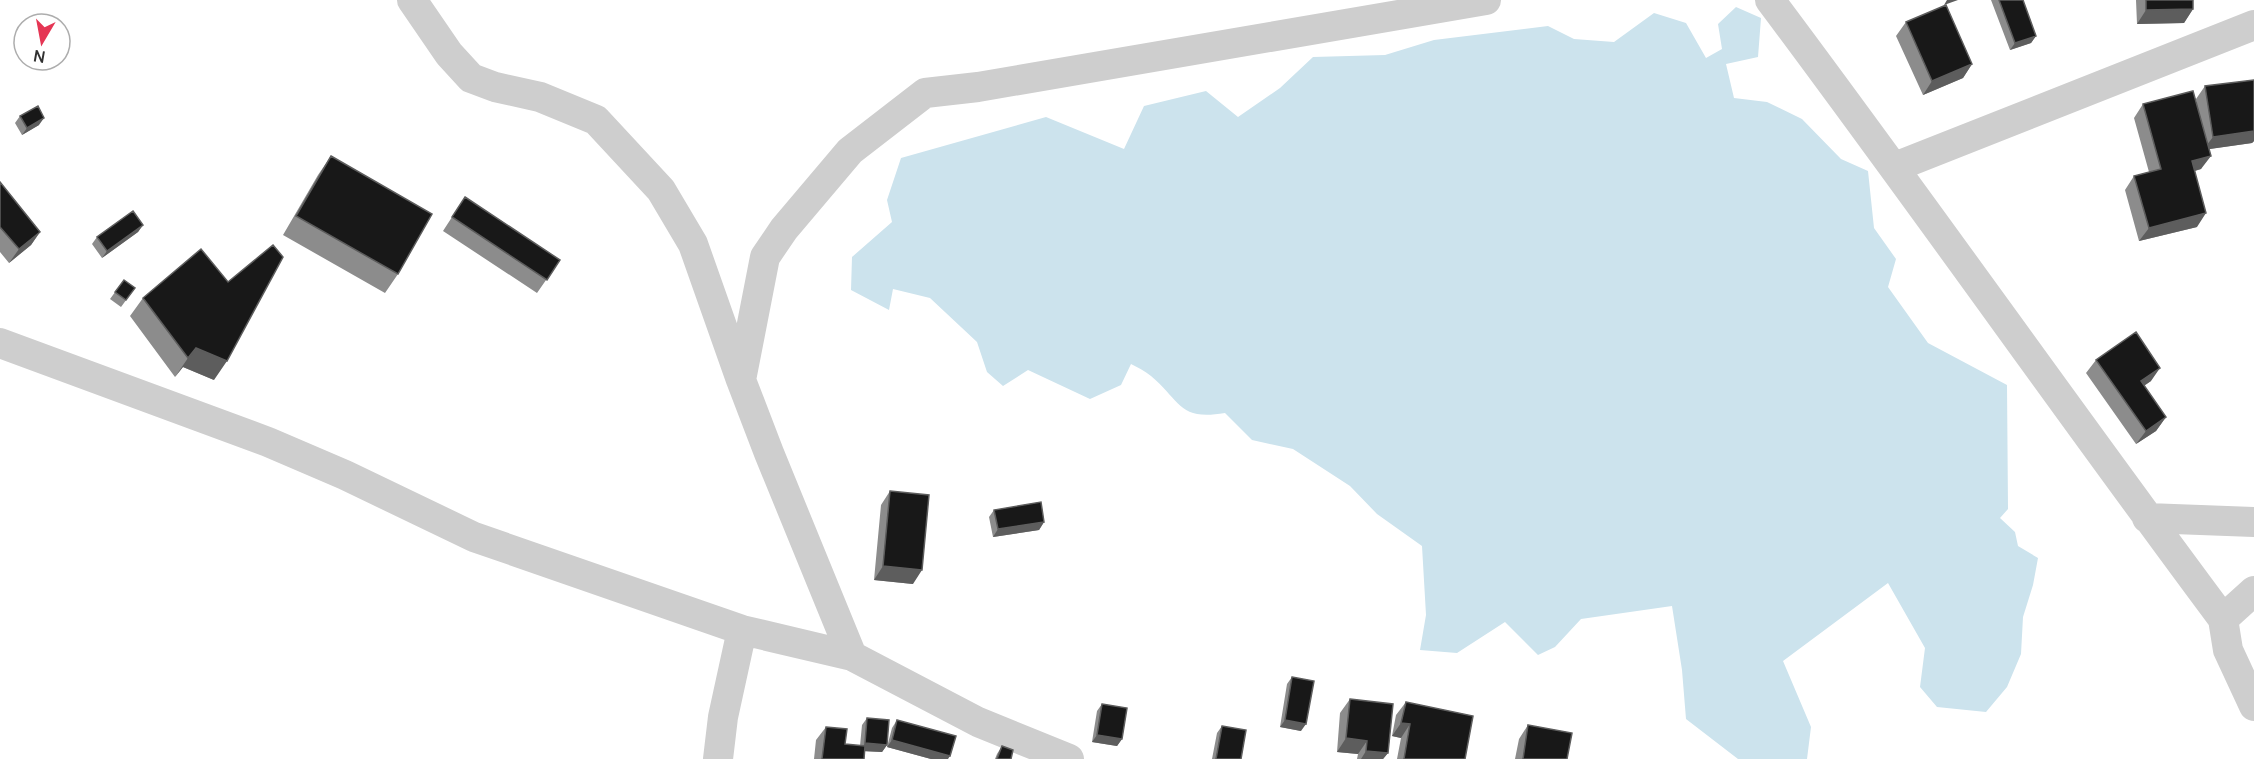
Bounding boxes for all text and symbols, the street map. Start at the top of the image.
north arrow [12,12,72,72]
text: N [32,45,47,69]

